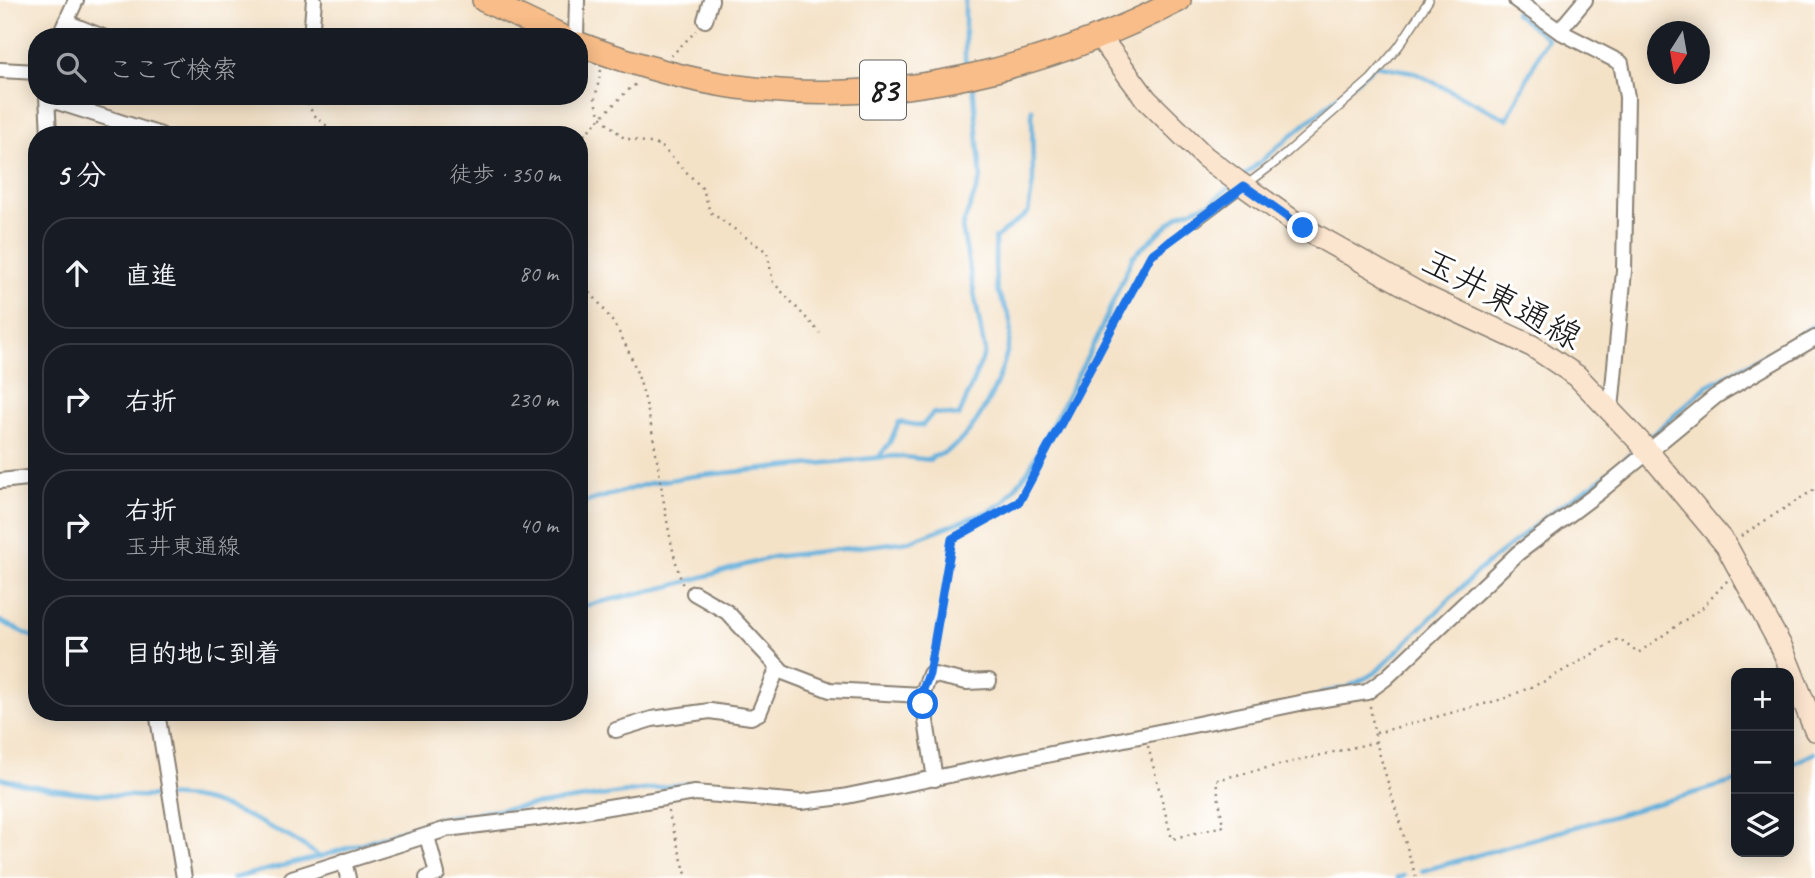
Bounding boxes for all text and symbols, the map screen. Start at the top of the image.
north arrow [1647,21,1710,84]
search box [28,28,588,105]
icon: search [52,48,90,86]
text: ここで検索 [108,53,238,86]
road number: 83 [860,60,906,120]
text: 5 分 [56,156,106,194]
text: 徒歩 · 350 m [449,160,560,189]
route end [1287,212,1318,243]
street label: 玉井東通線 [1414,238,1590,360]
icon: ahead [58,254,96,292]
text: 直進 [125,259,177,292]
text: 80 m [519,259,558,288]
icon: right [58,380,96,418]
text: 右折 [125,385,177,418]
text: 230 m [509,385,558,414]
text: 右折 [125,494,177,527]
icon: right [58,506,96,544]
text: 40 m [519,511,558,540]
text: 玉井東通線 [125,532,240,561]
icon: arrive [58,632,96,670]
text: 目的地に到着 [125,637,281,670]
map controls [1731,668,1794,857]
button: + [1731,668,1794,731]
route start [907,688,938,719]
button: − [1731,731,1794,794]
button: layers [1731,794,1794,857]

